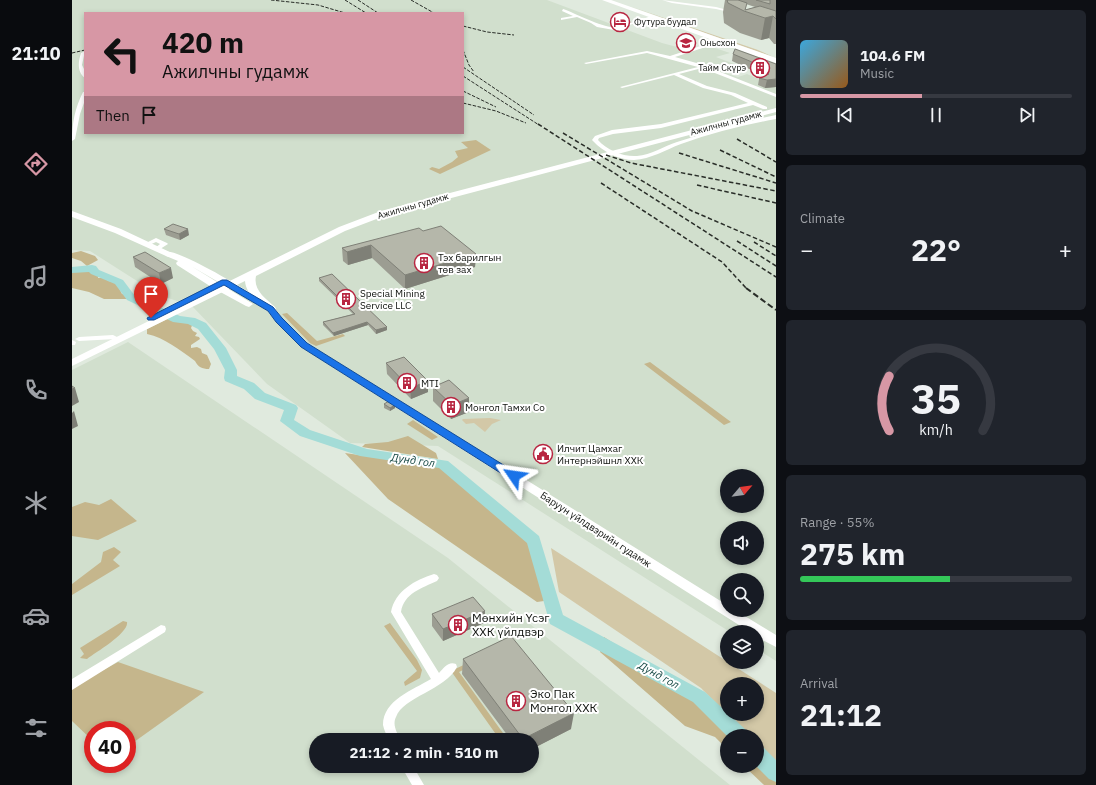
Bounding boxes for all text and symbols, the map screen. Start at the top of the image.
hotel icon: Футура буудал [609,11,631,33]
place label: Футура буудал [634,16,696,27]
text: 420 m [162,24,244,61]
icon: left [96,28,148,80]
school or university icon: Оньсхон [675,32,697,54]
place label: Оньсхон [700,37,736,48]
text: 21:10 [11,42,61,65]
text: 104.6 FM [860,46,925,65]
building icon: Тайм Скүрэ [749,57,771,79]
text: Ажилчны гудамж [162,60,309,83]
place label: Тайм Скүрэ [698,62,746,73]
text: Music [860,65,894,82]
icon: arrive [138,104,160,126]
icon: previous [834,104,856,126]
icon: pause [925,104,947,126]
icon: next [1016,104,1038,126]
text: Then [96,106,130,125]
street label: Ажилчны гудамж [689,108,763,137]
icon: directions [22,150,50,178]
street label: Ажилчны гудамж [376,190,450,221]
text: Climate [800,210,845,227]
text: 22° [911,230,961,269]
text: − [800,235,813,264]
text: + [1059,235,1072,264]
place label: Тэх барилгын төв зах [438,251,501,276]
building icon: Тэх барилгын төв зах [413,252,435,274]
icon: music [22,263,50,291]
pin [134,277,168,318]
icon: arrive [140,283,162,305]
place label: Special Mining Service LLC [360,287,426,312]
building icon: Special Mining Service LLC [335,288,357,310]
text: 35 [911,370,961,424]
building icon: MTI [396,372,418,394]
icon: phone [22,376,50,404]
place label: MTI [421,377,439,390]
building icon: Монгол Тамхи Со [440,396,462,418]
place label: Монгол Тамхи Со [465,401,545,414]
text: km/h [919,419,953,438]
place label: Илчит Цамхаг Интернэйшнл ХХК [557,442,644,467]
public building icon: Илчит Цамхаг Интернэйшнл ХХК [532,443,554,465]
water label: Дунд гол [389,450,436,470]
position arrow [493,455,535,497]
north arrow [720,469,764,513]
map controls [720,469,764,773]
icon: climate [22,489,50,517]
street label: Баруун үйлдвэрийн гудамж [538,489,654,570]
text: Range · 55% [800,514,874,531]
button: sound [720,521,764,565]
text: 275 km [800,534,905,573]
button: search [720,573,764,617]
icon: car [22,602,50,630]
place label: Мөнхийн Үсэг ХХК үйлдвэр [472,610,550,639]
building icon: Мөнхийн Үсэг ХХК үйлдвэр [447,614,469,636]
button: layers [720,625,764,669]
water label: Дунд гол [635,658,682,692]
text: Arrival [800,675,838,692]
button: + [720,677,764,721]
place label: Эко Пак Монгол ХХК [530,686,598,715]
building icon: Эко Пак Монгол ХХК [505,690,527,712]
text: 21:12 [800,695,882,734]
icon: filters [22,714,50,742]
speed limit sign: 40 [84,721,136,773]
button: − [720,729,764,773]
text: 21:12 · 2 min · 510 m [350,743,498,762]

